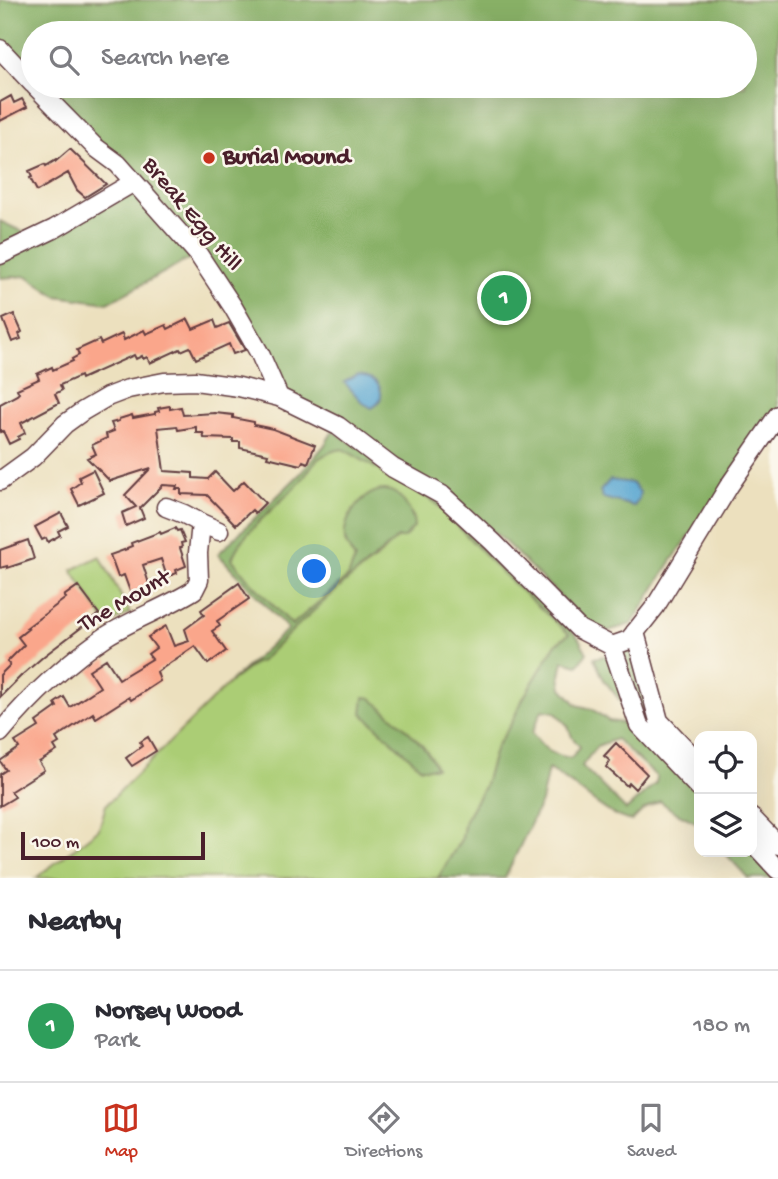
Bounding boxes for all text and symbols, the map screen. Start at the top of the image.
search box [21,21,757,98]
icon: search [45,41,83,79]
text: Search here [101,44,229,75]
place label: Burial Mound [222,144,353,173]
marker: Burial Mound [201,150,217,166]
street label: Break Egg Hill [134,151,247,278]
pin: 1 [481,272,527,324]
your location [297,554,331,588]
street label: The Mount [72,563,178,641]
map controls [694,731,757,857]
button: locate [694,731,757,794]
button: layers [694,794,757,857]
scale bar [21,829,205,861]
text: 100 m [32,832,79,855]
text: Nearby [28,906,121,941]
text: Norsey Wood [95,997,241,1028]
text: 1 [46,1013,56,1040]
text: 180 m [693,1013,750,1040]
text: Park [95,1028,139,1055]
tab: Map [102,1099,140,1164]
tab: Directions [345,1099,422,1164]
tab: Saved [627,1099,676,1164]

